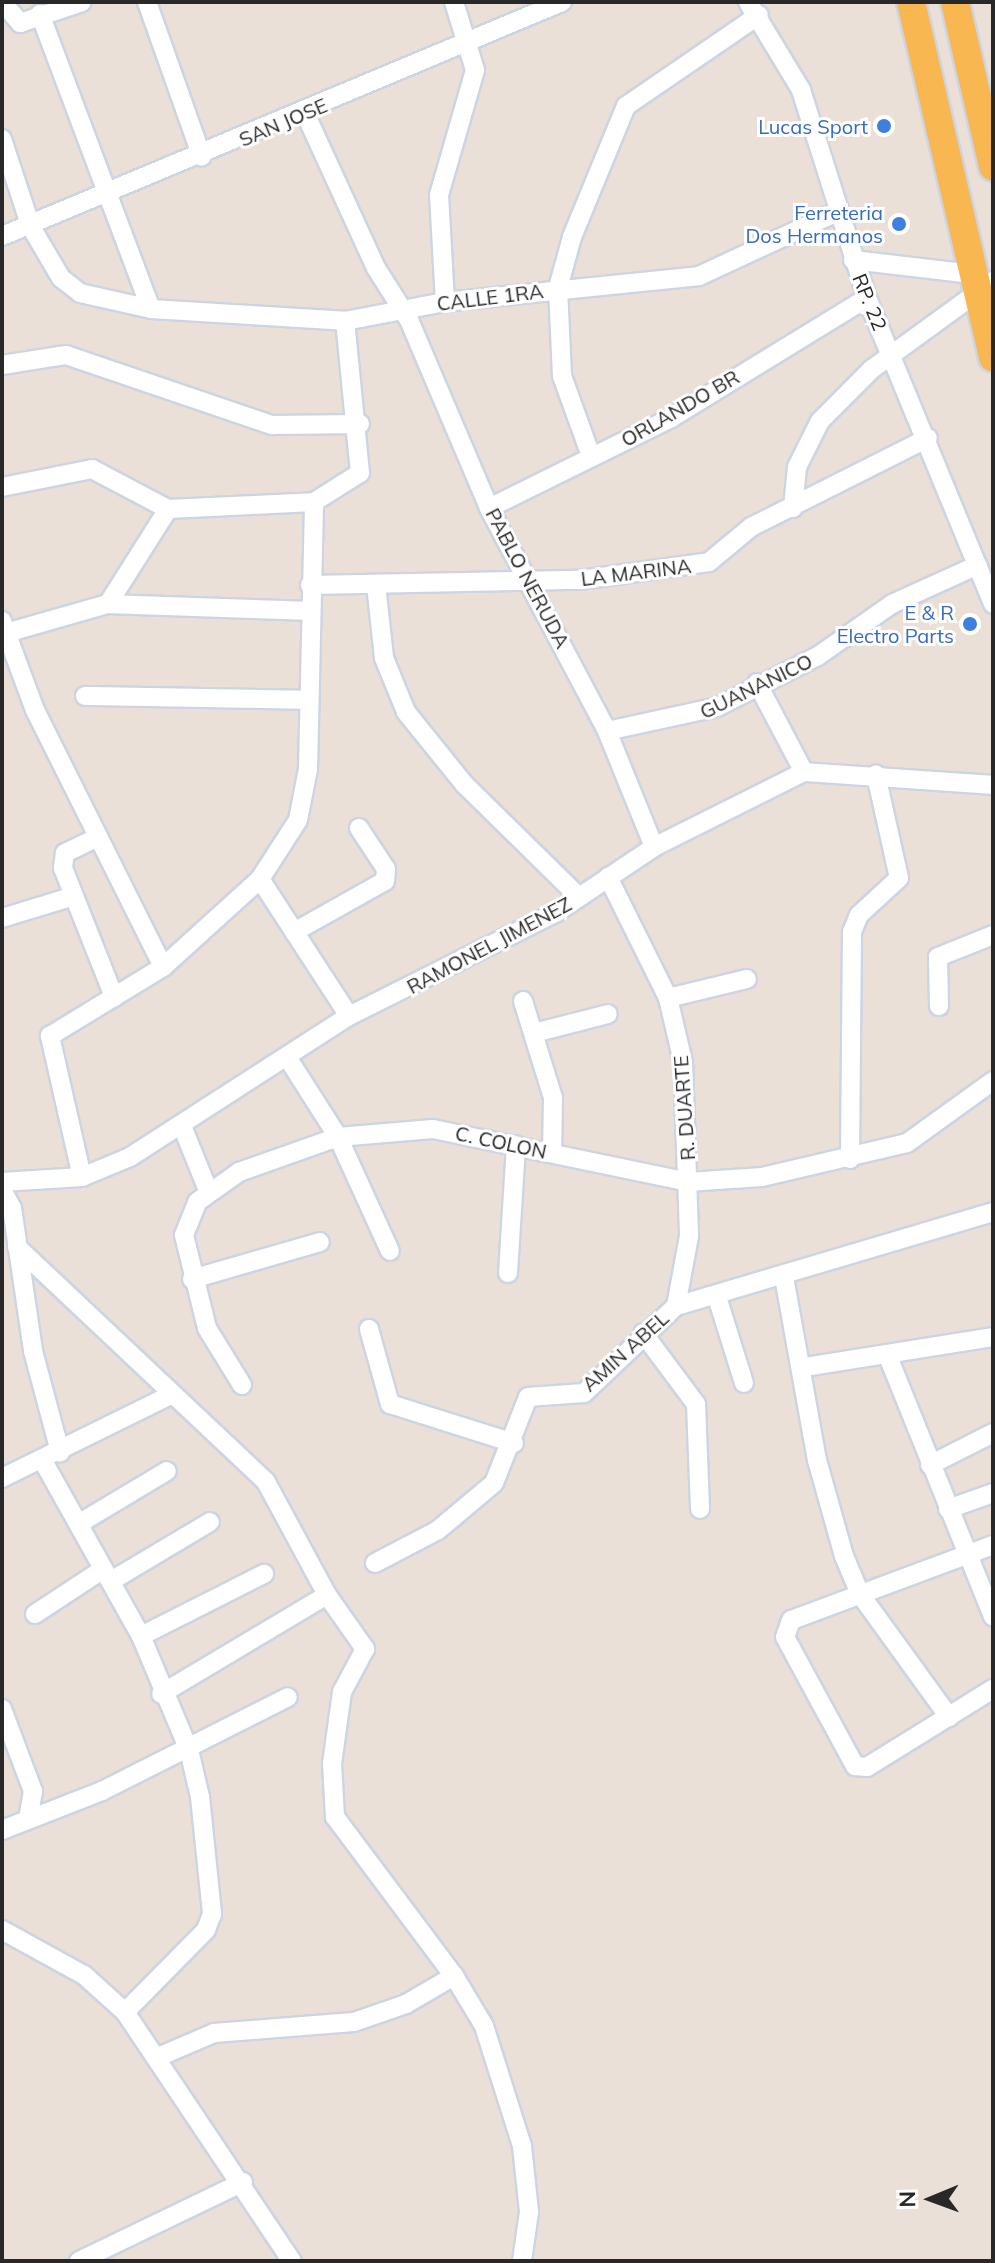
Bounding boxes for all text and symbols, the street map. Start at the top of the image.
street label: SAN JOSE [235,93,331,151]
place label: Lucas Sport [758,114,868,138]
marker: Lucas Sport [875,117,893,135]
place label: Ferreteria Dos Hermanos [745,200,883,247]
marker: Ferreteria Dos Hermanos [890,215,908,233]
street label: RP. 22 [848,270,892,334]
street label: CALLE 1RA [435,279,545,315]
street label: ORLANDO BR [617,364,743,452]
street label: PABLO NERUDA [481,504,575,652]
street label: LA MARINA [579,553,693,591]
place label: E & R Electro Parts [837,600,954,647]
marker: E & R Electro Parts [961,615,979,633]
street label: GUANANICO [696,648,816,724]
street label: RAMONEL JIMENEZ [403,891,575,999]
street label: R. DUARTE [668,1055,700,1161]
street label: C. COLON [453,1121,549,1163]
street label: AMIN ABEL [577,1306,673,1396]
north arrow [891,2159,971,2239]
text: N [893,2191,921,2208]

